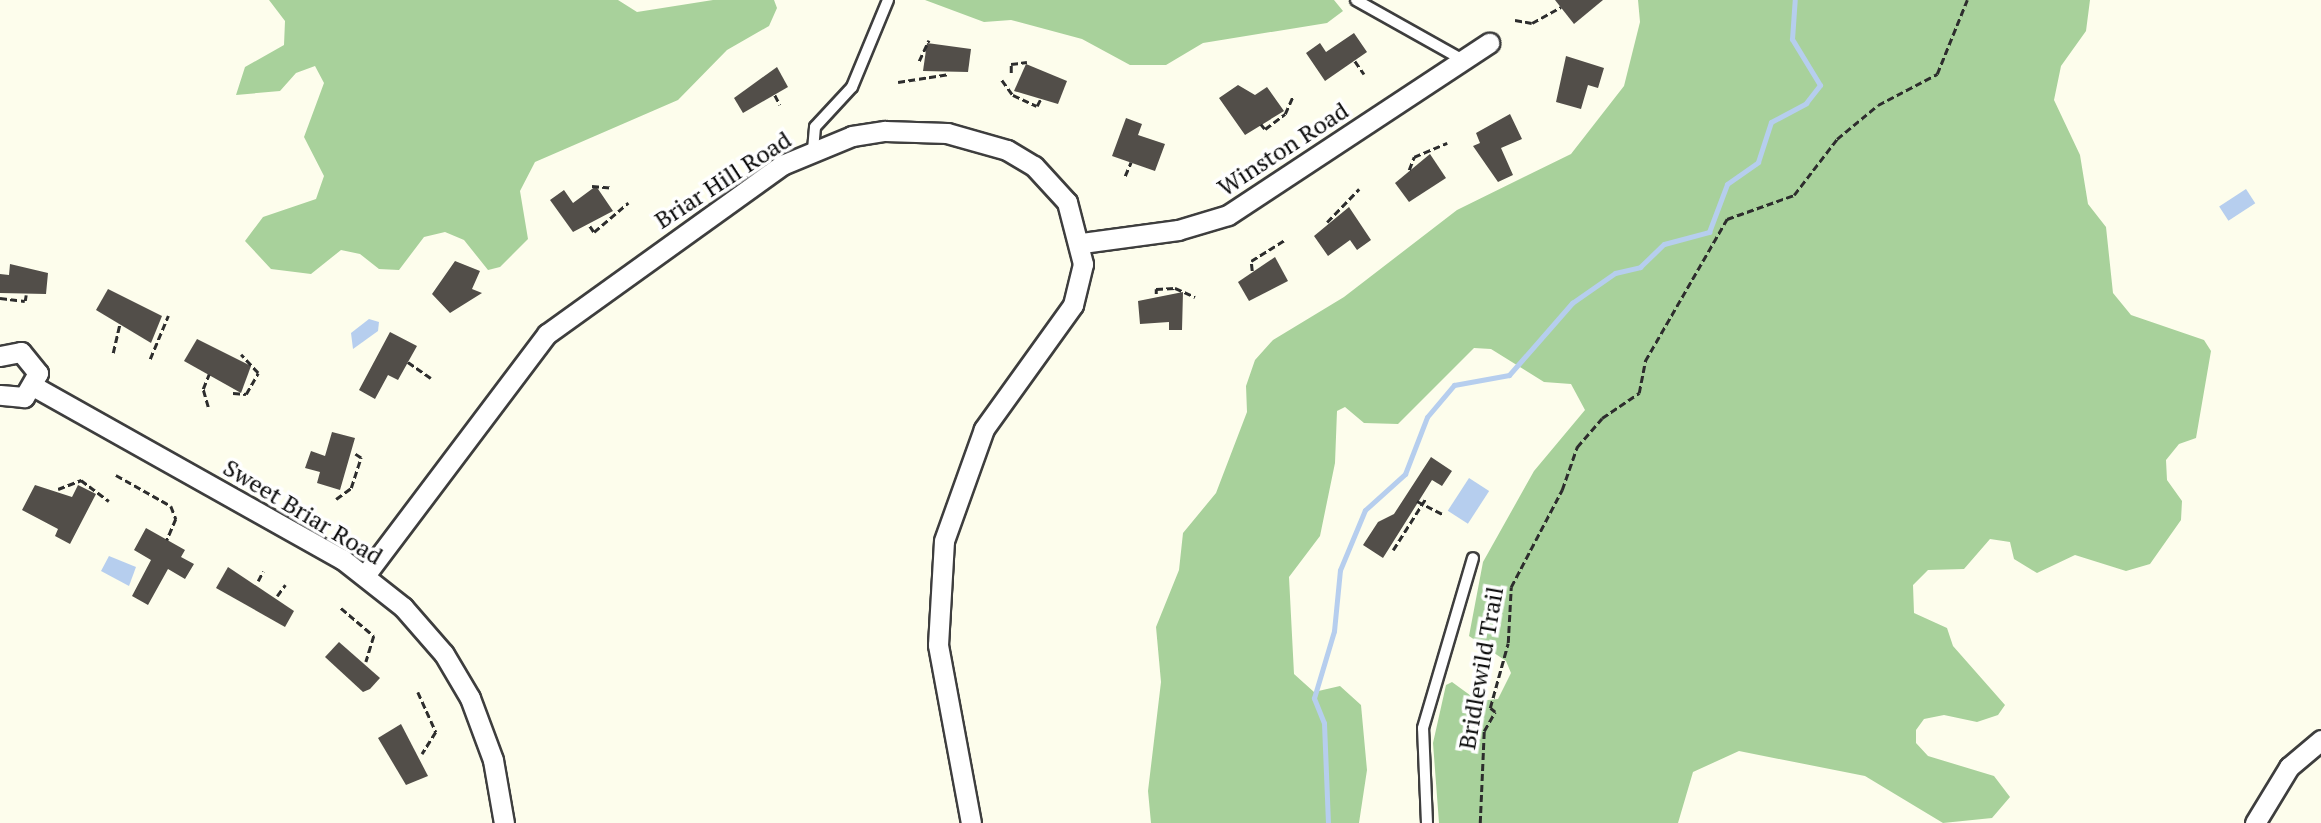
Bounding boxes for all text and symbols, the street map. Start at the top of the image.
street label: Winston Road [1212,96,1354,202]
street label: Briar Hill Road [649,125,797,235]
street label: Sweet Briar Road [218,453,388,571]
street label: Bridlewild Trail [1453,584,1509,752]

